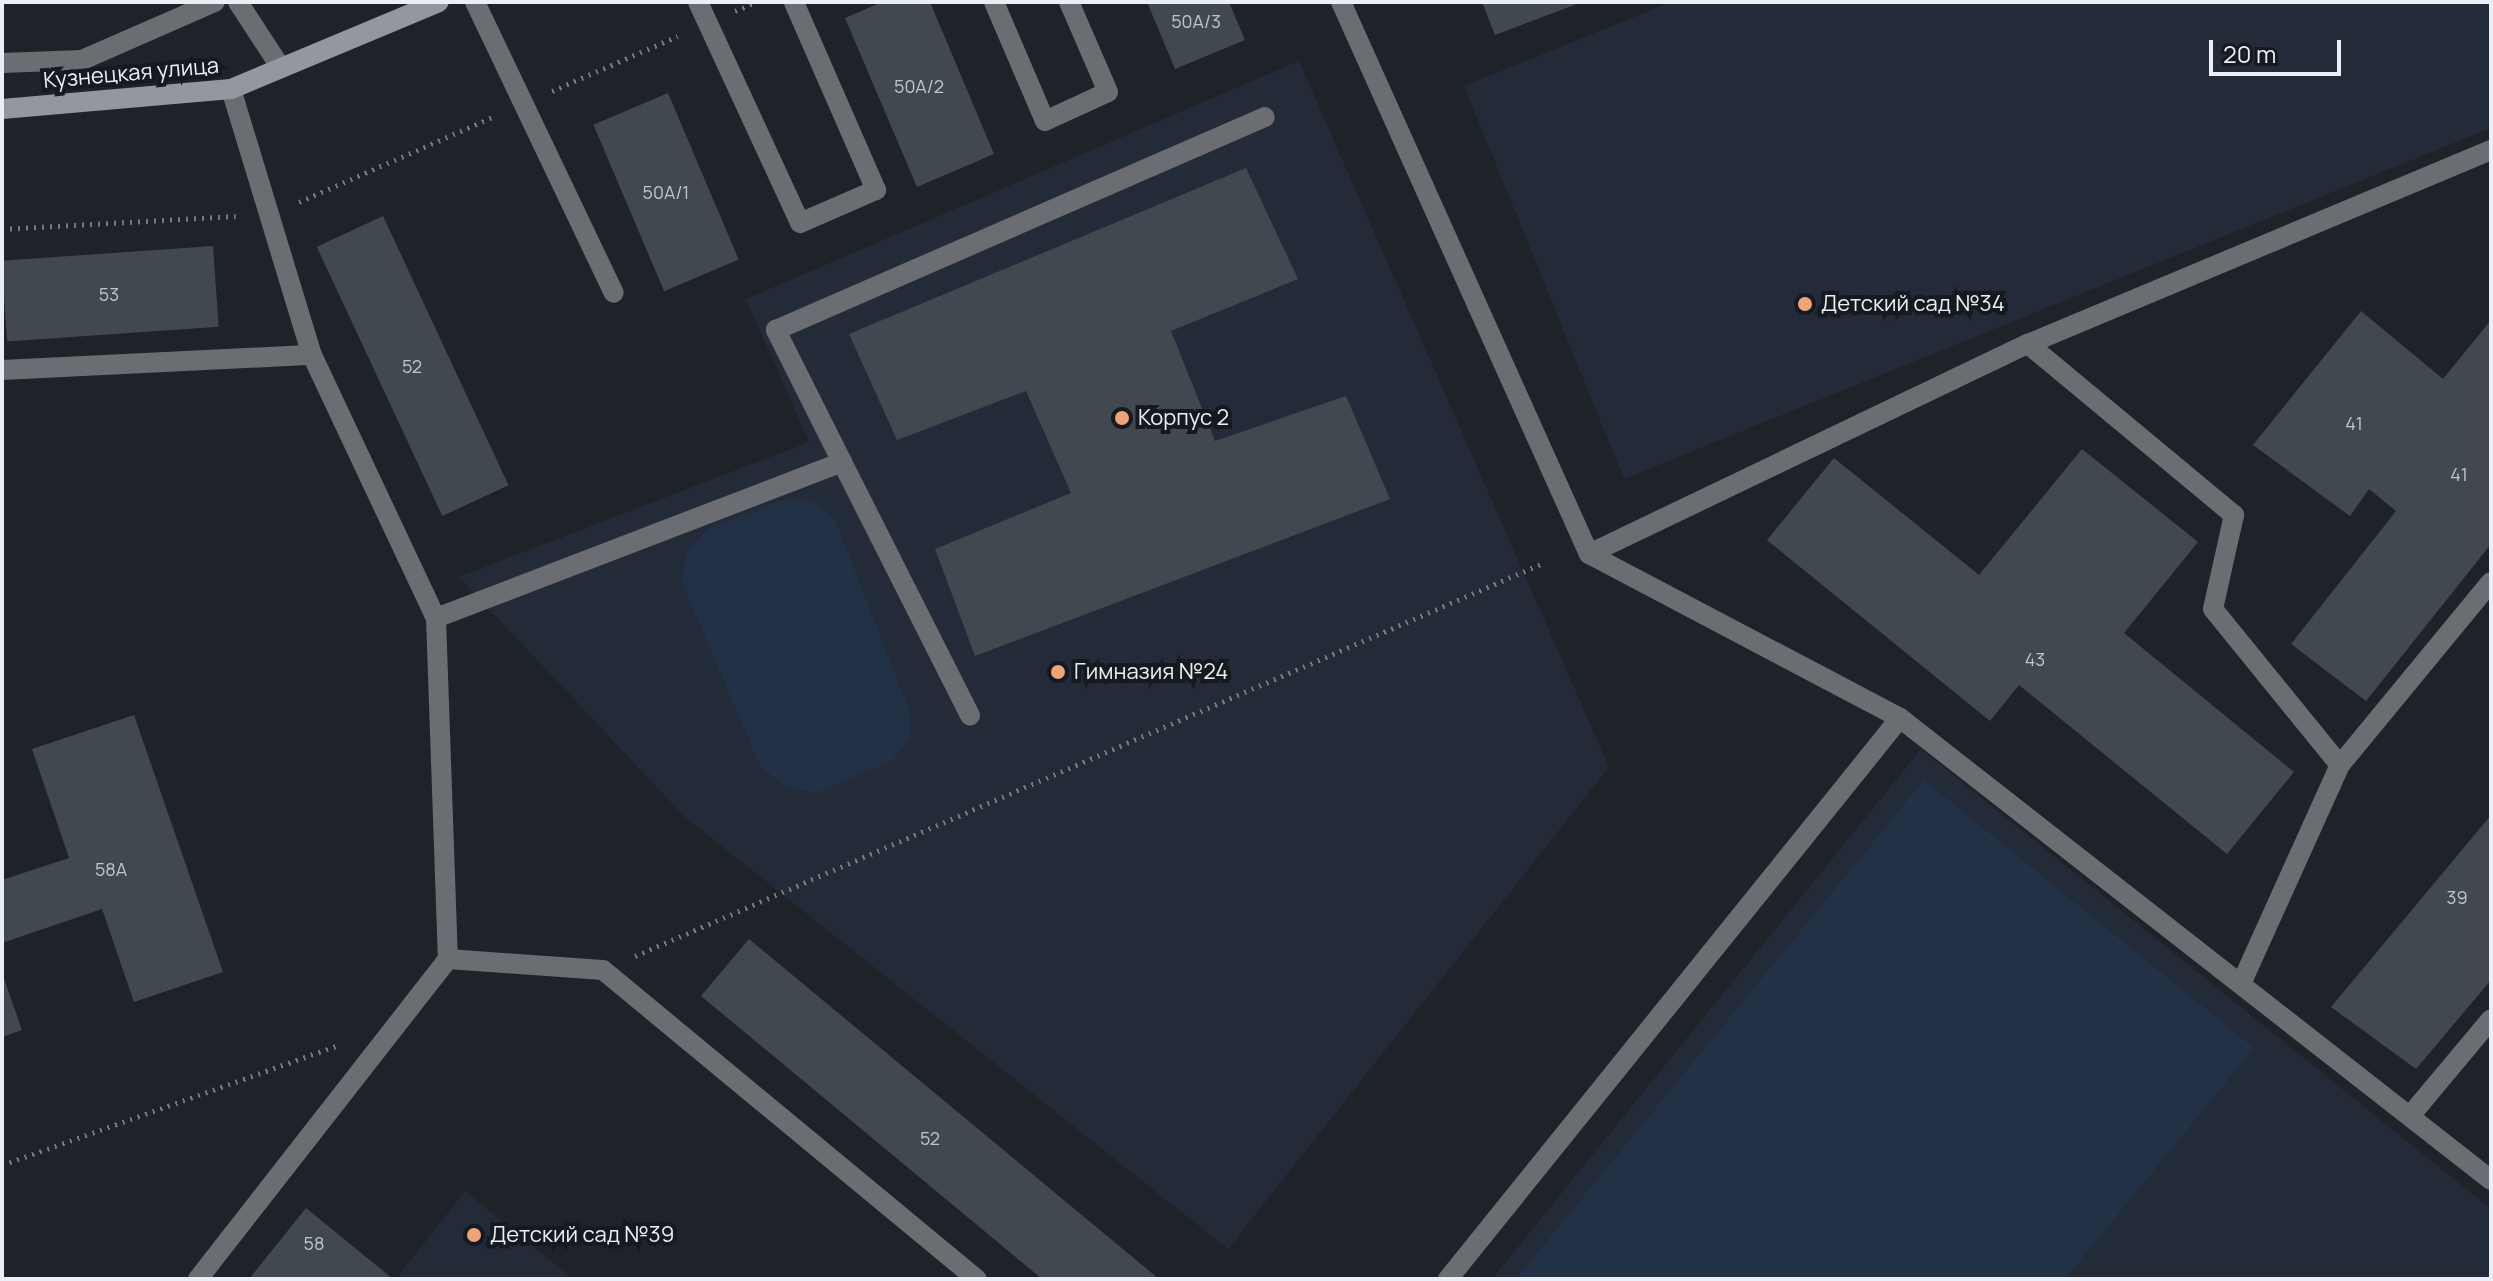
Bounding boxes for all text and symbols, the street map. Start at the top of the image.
house number: 50А/3 [1171,10,1221,32]
scale bar [2213,24,2345,74]
text: 20 m [2223,37,2276,70]
street label: Кузнецкая улица [42,52,220,94]
house number: 50А/2 [894,75,944,97]
house number: 50А/1 [643,181,689,203]
house number: 53 [99,283,119,305]
place label: Детский сад №34 [1821,291,2005,317]
marker: Детский сад №34 [1796,295,1814,313]
house number: 52 [402,355,422,377]
place label: Корпус 2 [1138,405,1229,431]
marker: Корпус 2 [1113,409,1131,427]
house number: 41 [2345,412,2363,434]
house number: 41 [2450,463,2468,485]
house number: 43 [2025,648,2045,670]
place label: Гимназия №24 [1074,659,1228,685]
marker: Гимназия №24 [1049,663,1067,681]
house number: 58А [95,858,127,880]
house number: 39 [2446,886,2468,908]
house number: 52 [920,1127,940,1149]
place label: Детский сад №39 [490,1222,674,1248]
marker: Детский сад №39 [465,1226,483,1244]
house number: 58 [304,1232,324,1254]

